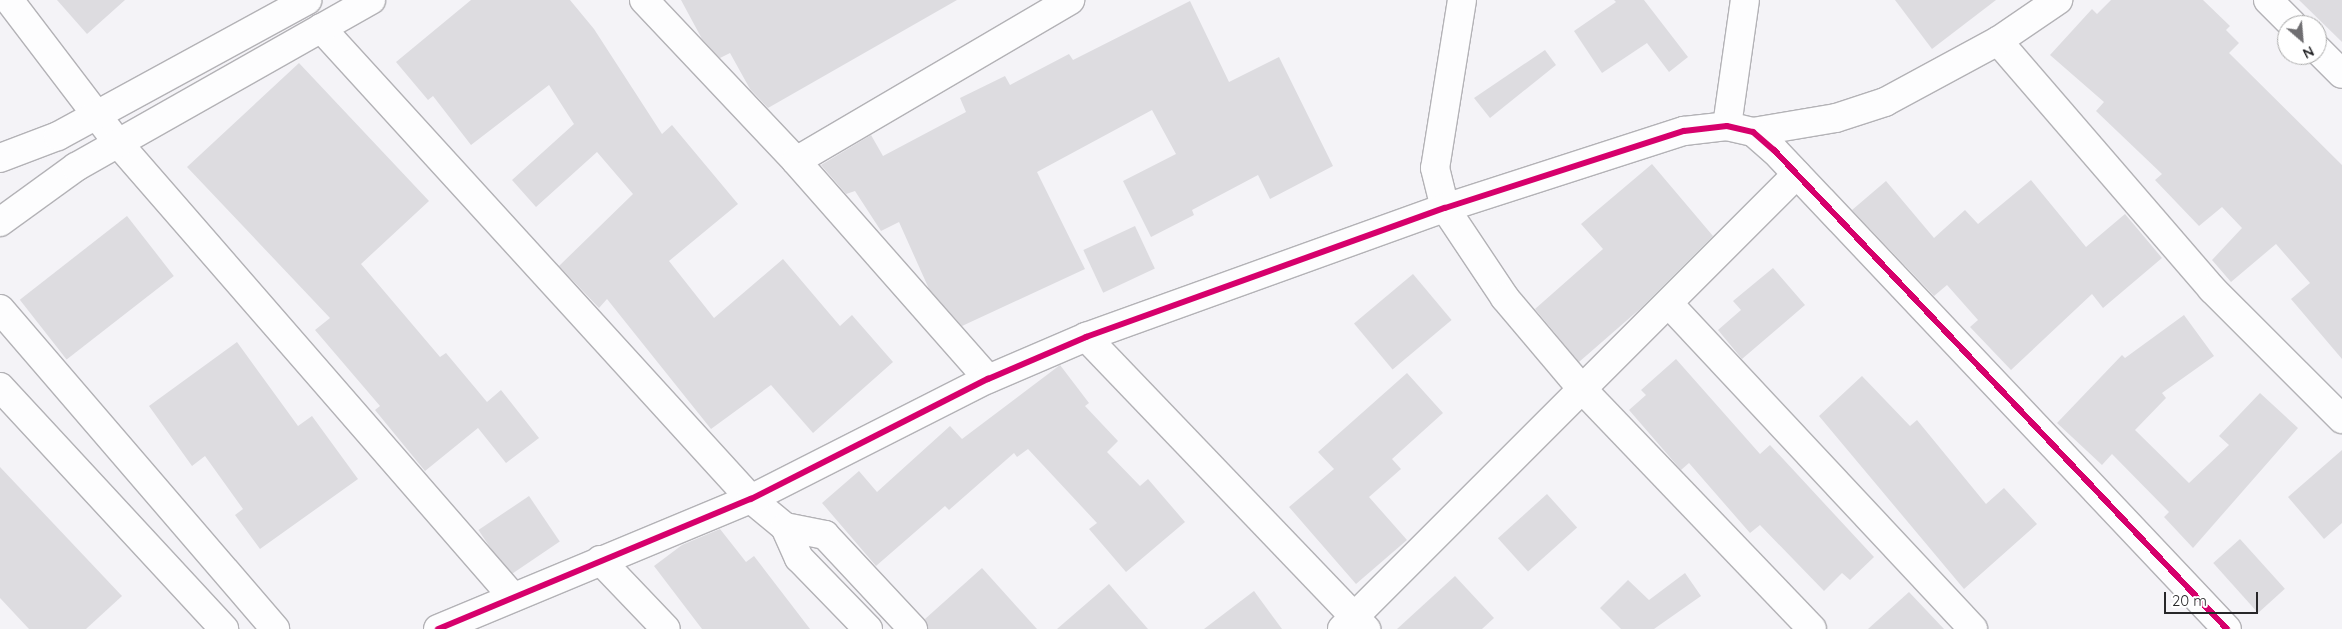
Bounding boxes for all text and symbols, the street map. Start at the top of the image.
north arrow [2277,15,2327,65]
text: N [2300,42,2317,63]
scale bar [2167,582,2261,614]
text: 20 m [2172,591,2207,610]

